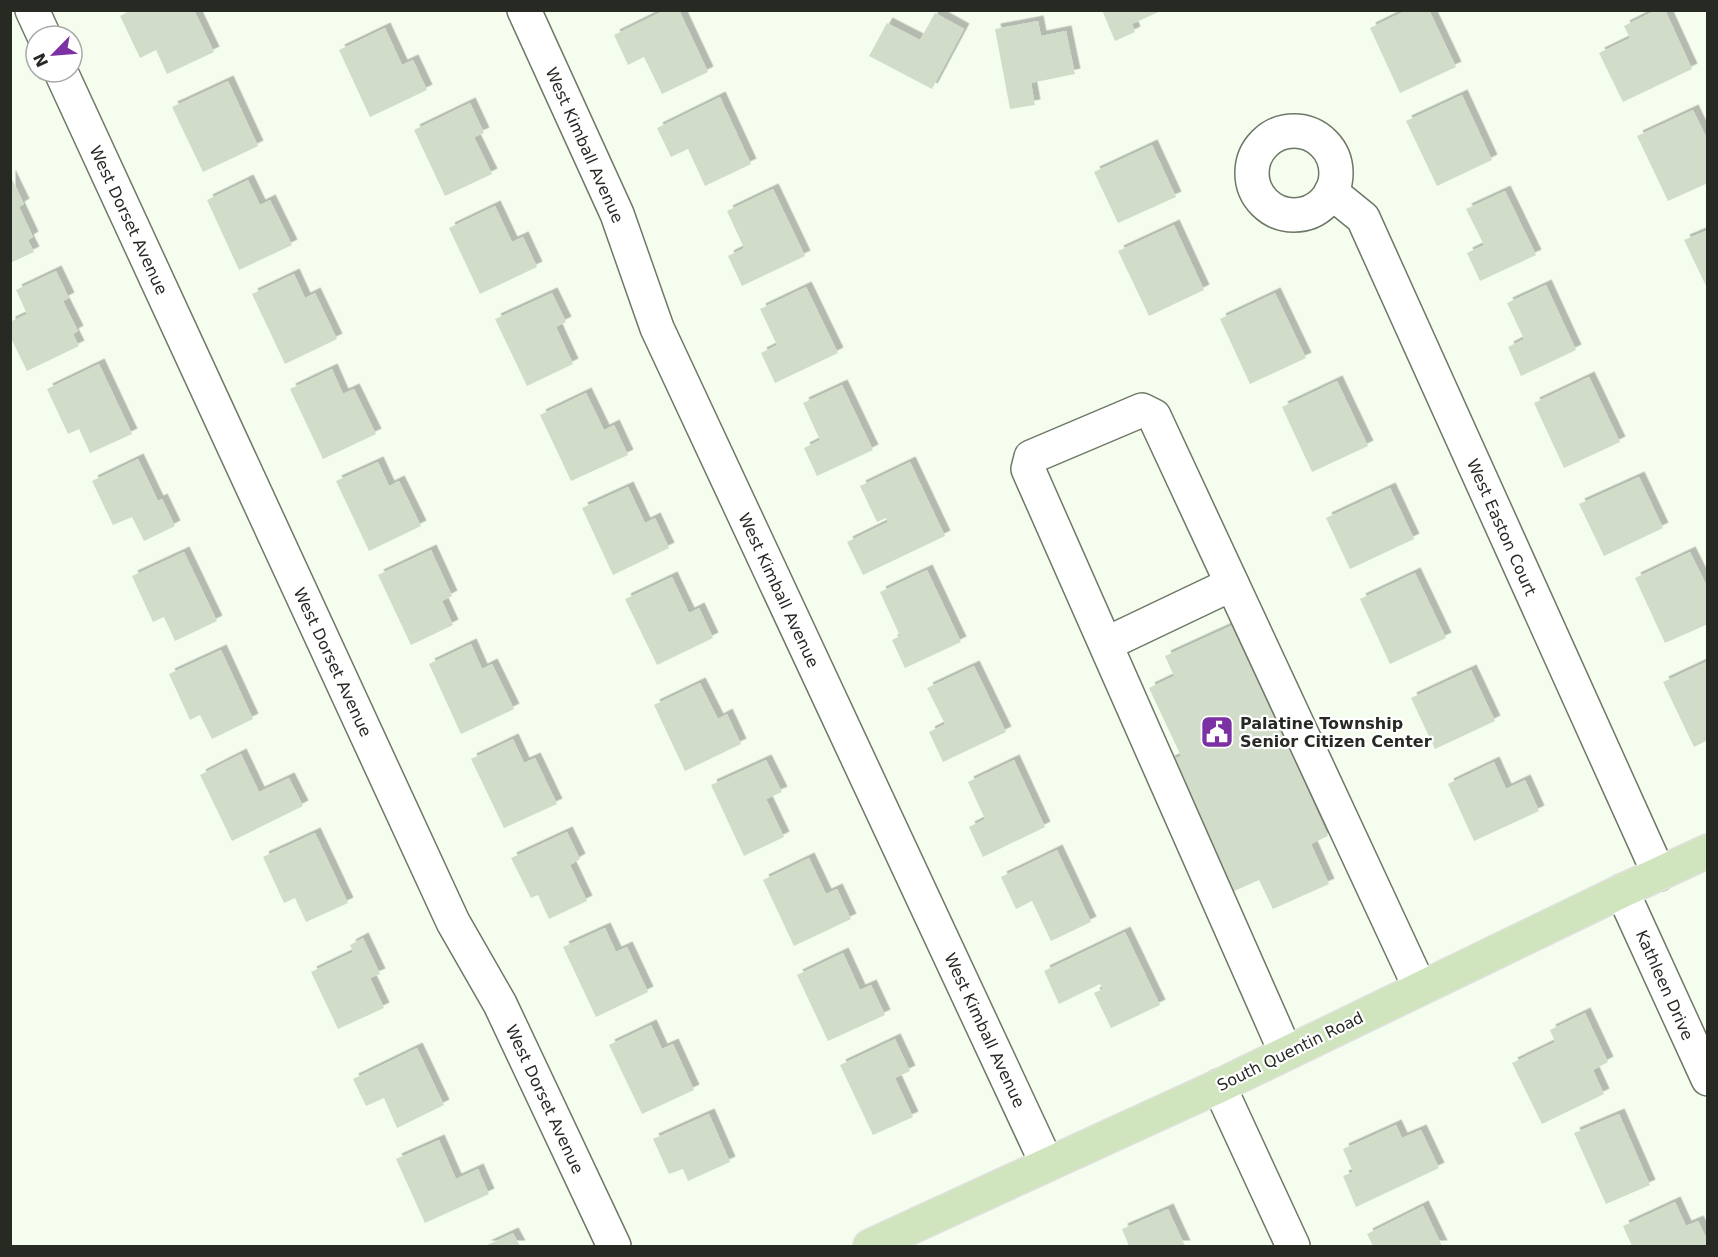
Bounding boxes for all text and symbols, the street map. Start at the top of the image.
north arrow [24,24,84,84]
text: N [29,50,52,70]
street label: West Kimball Avenue [542,64,627,226]
street label: West Dorset Avenue [86,143,171,298]
street label: West Easton Court [1463,456,1540,599]
street label: West Kimball Avenue [734,510,823,671]
street label: West Dorset Avenue [290,585,375,740]
public building icon: Palatine Township Senior Citizen Center [1199,714,1235,750]
place label: Palatine Township Senior Citizen Center [1240,714,1432,751]
street label: Kathleen Drive [1632,927,1697,1043]
street label: West Kimball Avenue [940,950,1029,1111]
street label: South Quentin Road [1214,1008,1366,1095]
street label: West Dorset Avenue [502,1022,587,1177]

